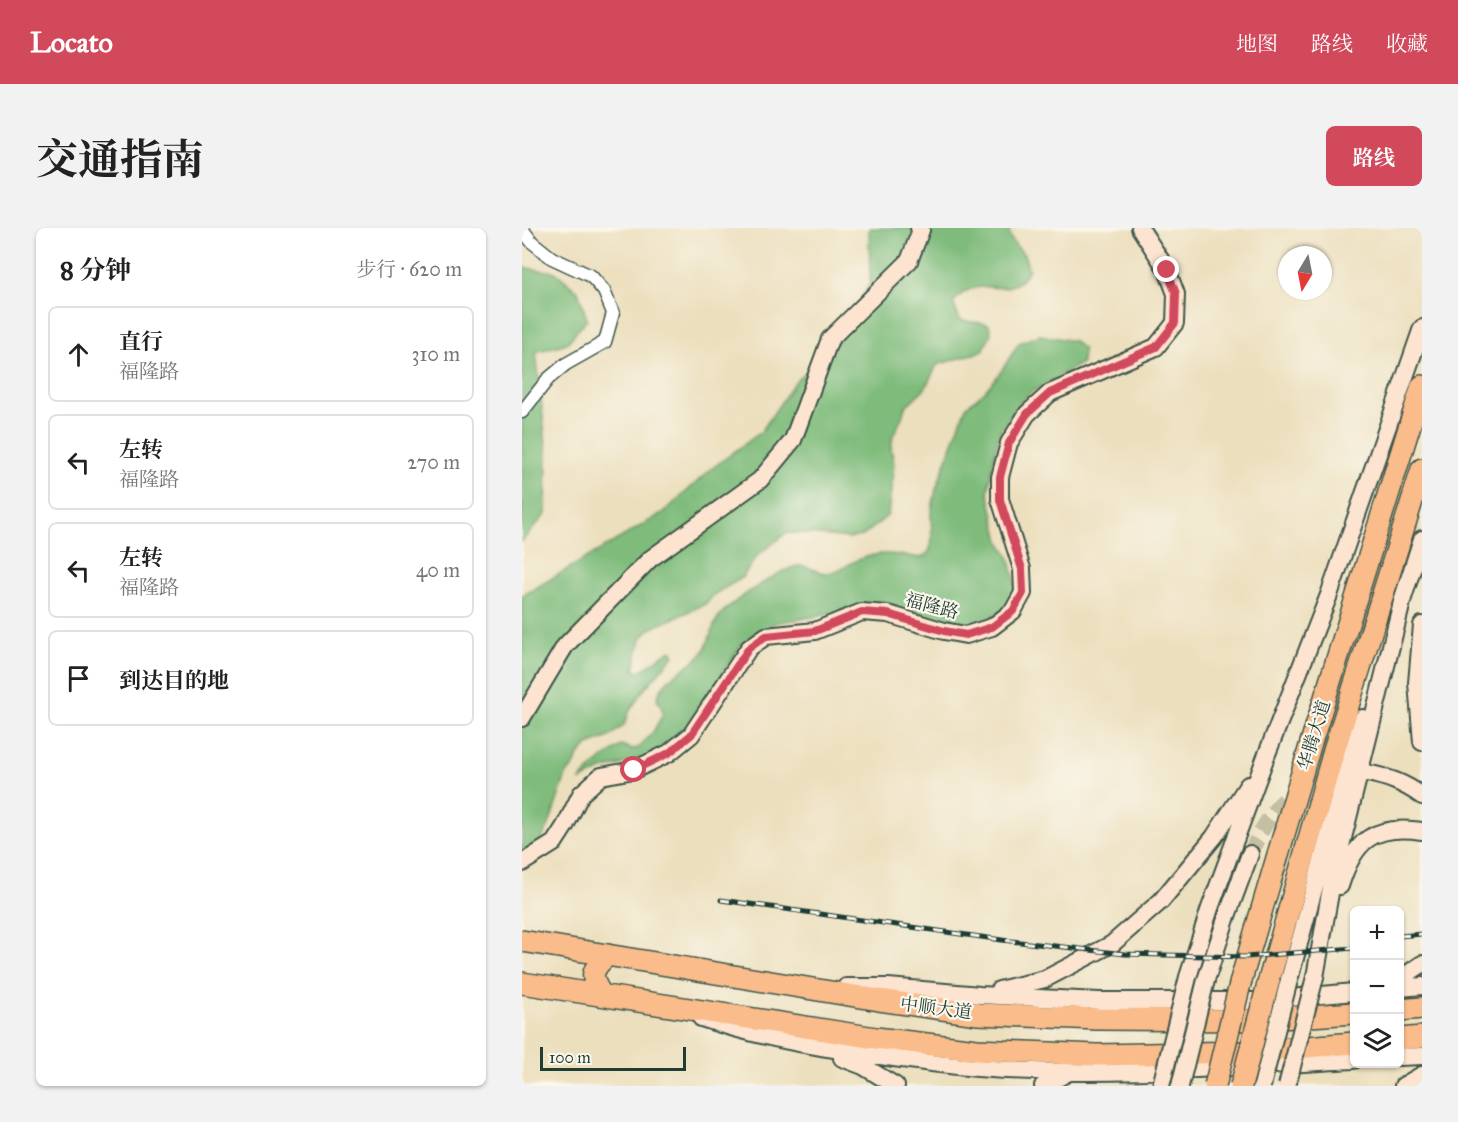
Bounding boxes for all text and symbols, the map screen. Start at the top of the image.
text: Locato [30,25,113,60]
text: 地图 [1236,31,1278,57]
text: 路线 [1311,31,1353,57]
text: 收藏 [1386,31,1428,57]
button: 路线 [1326,126,1422,186]
text: 交通指南 [36,134,204,186]
north arrow [1278,246,1332,300]
text: 8 分钟 [60,254,131,286]
route end [1153,256,1179,282]
text: 步行 · 620 m [356,257,462,281]
text: 直行 [119,328,163,355]
icon: ahead [62,338,95,371]
text: 310 m [411,342,460,366]
text: 福隆路 [119,359,179,383]
text: 左转 [119,436,163,463]
icon: left [62,446,95,479]
text: 270 m [407,450,460,474]
text: 福隆路 [119,467,179,491]
text: 左转 [119,544,163,571]
icon: left [62,554,95,587]
text: 40 m [416,558,460,582]
text: 福隆路 [119,575,179,599]
street label: 福隆路 [903,588,961,624]
icon: arrive [62,662,95,695]
text: 到达目的地 [119,667,229,694]
street label: 华腾大道 [1293,697,1335,773]
route start [620,756,646,782]
map controls [1350,906,1404,1068]
button: + [1350,906,1404,960]
button: − [1350,960,1404,1014]
street label: 中顺大道 [899,993,973,1023]
button: layers [1350,1014,1404,1068]
scale bar [540,1044,686,1072]
text: 100 m [549,1048,591,1067]

